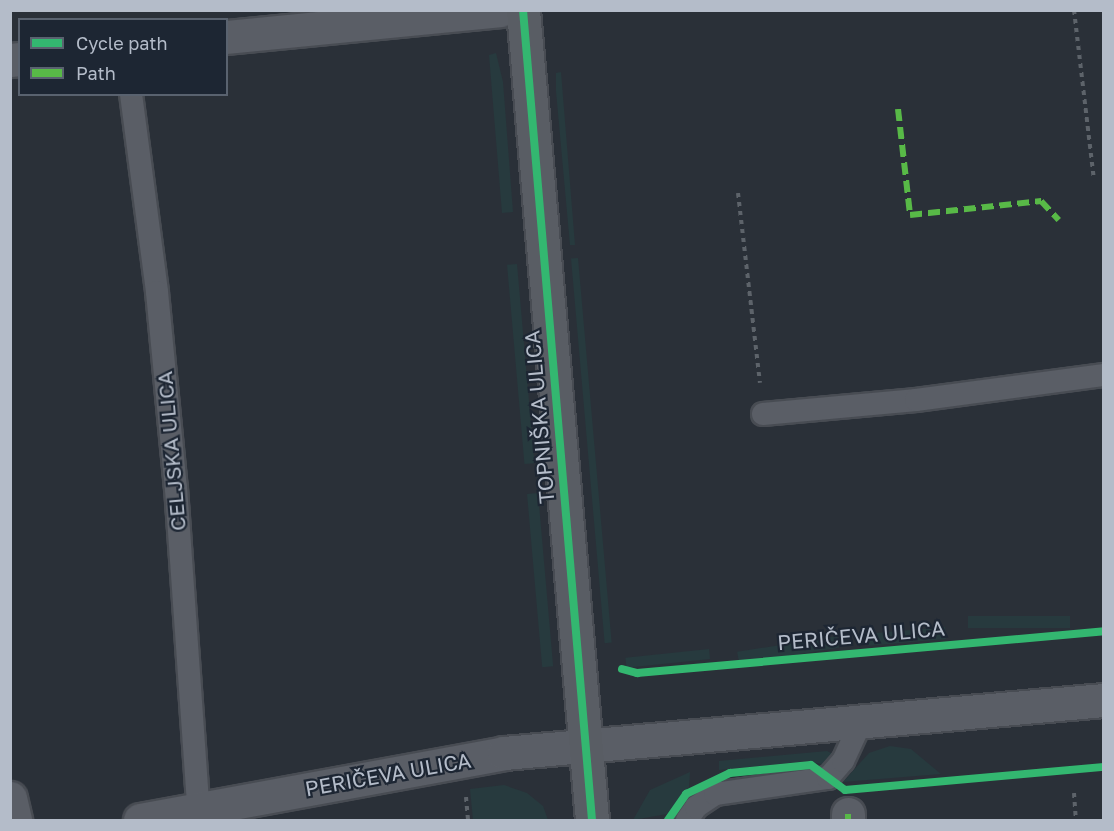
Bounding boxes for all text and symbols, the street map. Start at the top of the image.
legend [18,18,228,96]
text: Cycle path [76,32,168,54]
text: Path [76,62,116,84]
street label: TOPNIŠKA ULICA [519,329,559,505]
street label: CELJSKA ULICA [151,370,191,532]
street label: PERIČEVA ULICA [776,615,946,655]
street label: PERIČEVA ULICA [303,747,473,801]

